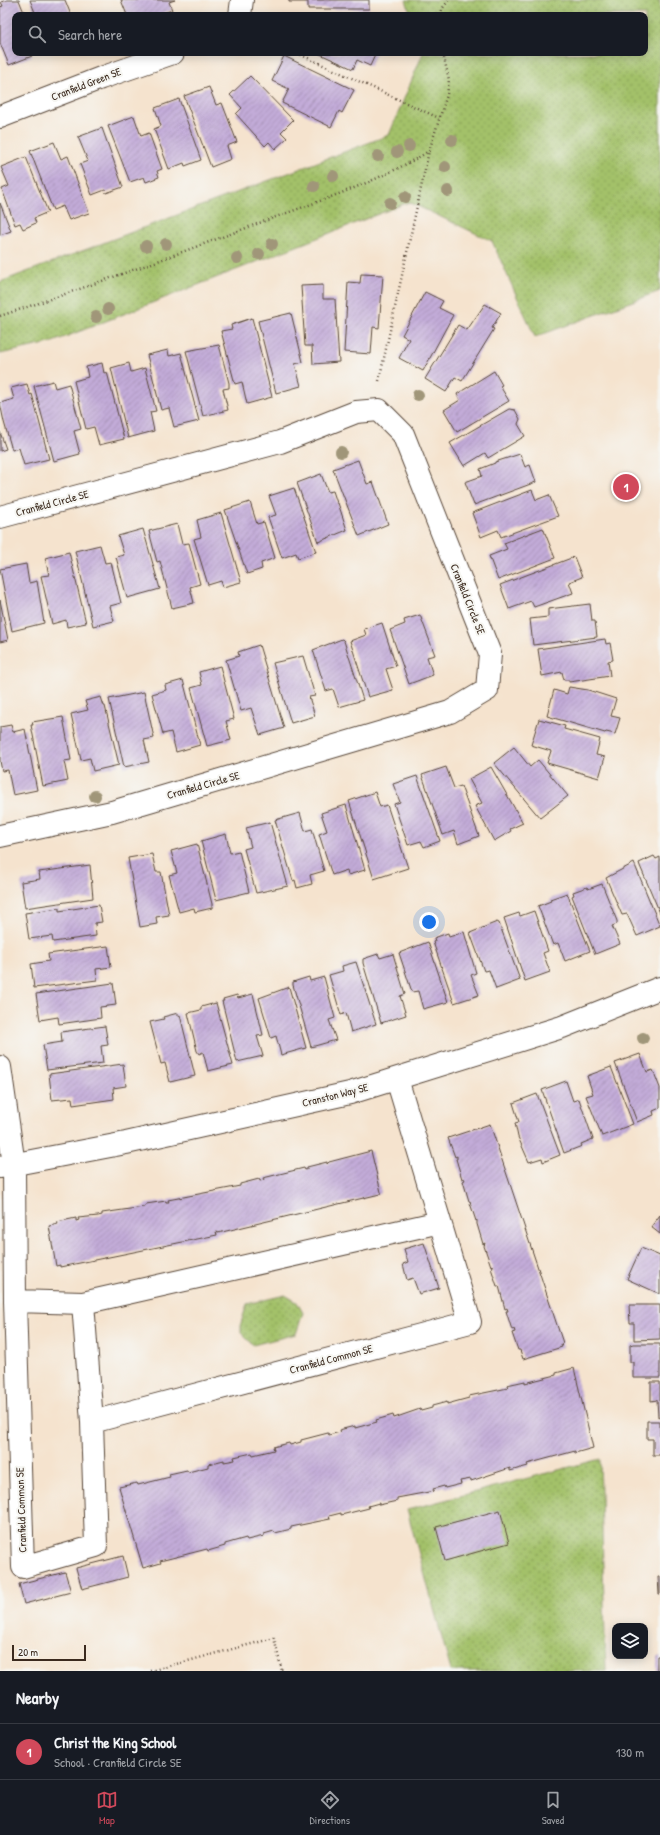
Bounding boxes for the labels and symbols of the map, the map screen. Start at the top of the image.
street label: Cranfield Green SE [49,64,123,104]
pin: 1 [613,472,639,502]
street label: Cranfield Circle SE [14,487,90,519]
street label: Cranfield Circle SE [447,562,489,636]
street label: Cranfield Circle SE [165,768,241,802]
your location [419,912,439,932]
street label: Cranston Way SE [300,1080,370,1110]
street label: Cranfield Common SE [288,1341,374,1377]
street label: Cranfield Common SE [13,1467,29,1553]
scale bar [12,1643,86,1662]

